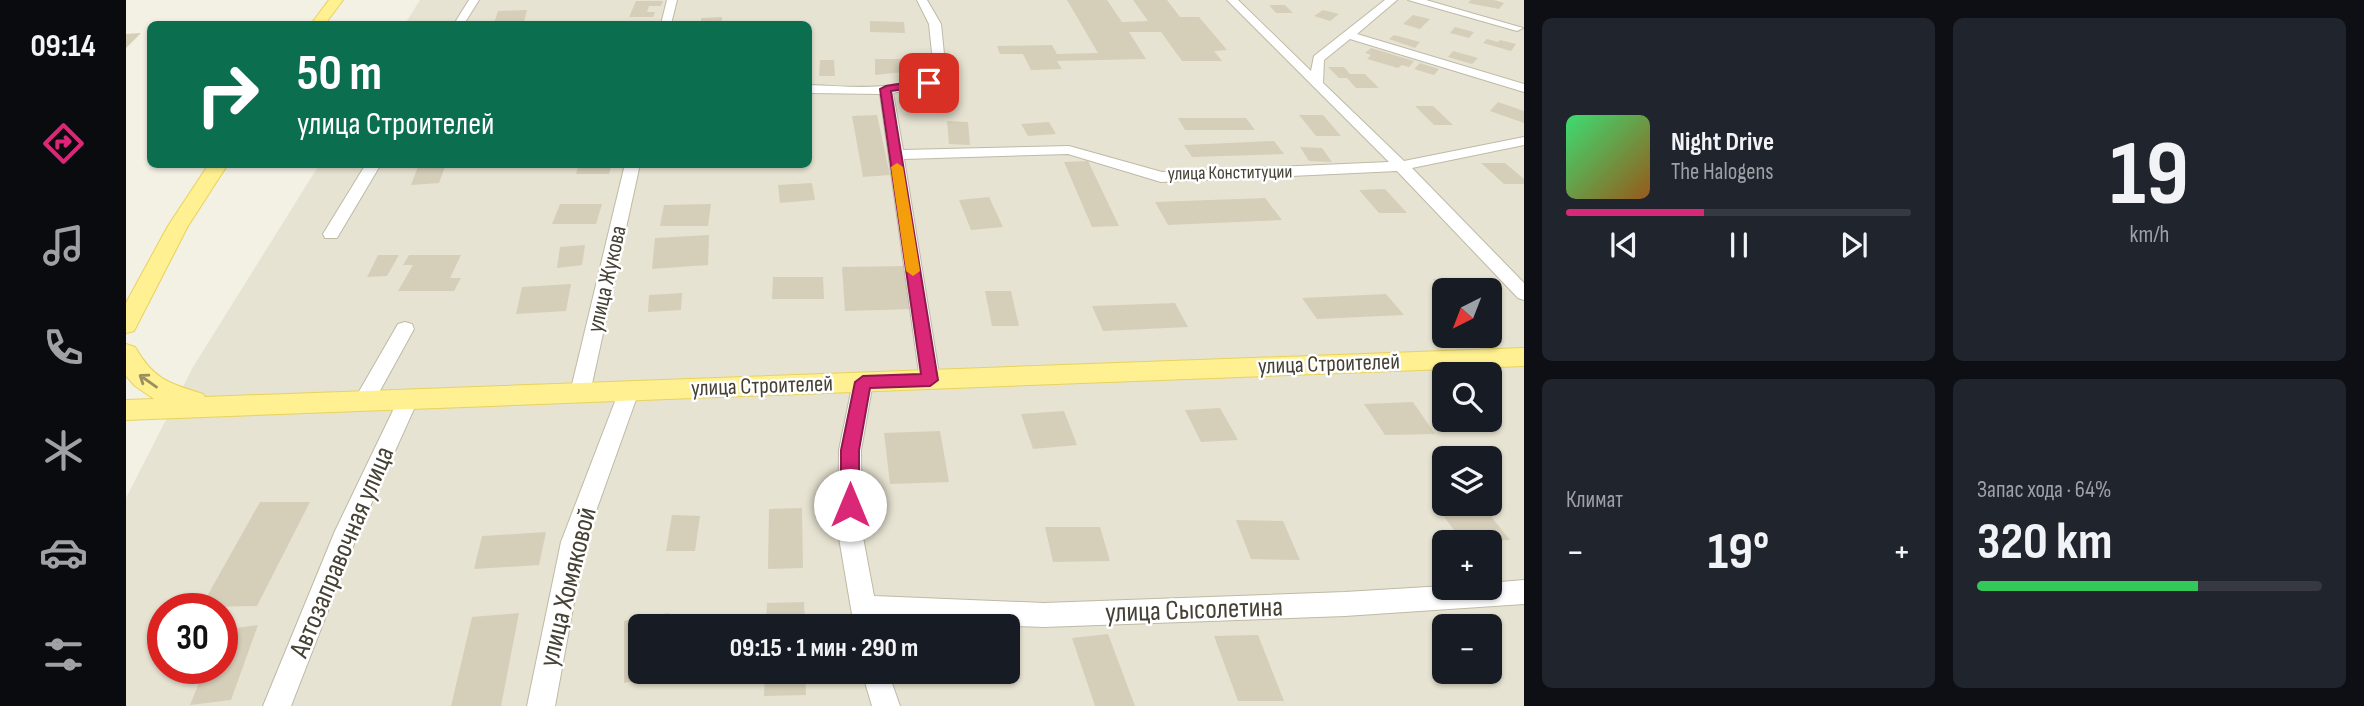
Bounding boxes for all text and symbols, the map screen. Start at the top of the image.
text: 09:14 [30,27,96,66]
text: 50 m [297,45,382,104]
icon: right [182,49,273,140]
pin [899,53,959,113]
icon: arrive [910,64,948,102]
text: улица Строителей [297,105,494,144]
icon: directions [39,119,88,168]
text: 19 [2110,121,2189,230]
text: Night Drive [1671,127,1774,158]
text: The Halogens [1671,158,1774,186]
street label: улица Конституции [1168,160,1292,186]
icon: music [39,221,88,270]
text: km/h [2130,221,2169,249]
street label: улица Жукова [581,223,633,335]
icon: previous [1605,226,1643,264]
icon: pause [1720,226,1758,264]
icon: next [1835,226,1873,264]
north arrow [1432,278,1502,348]
map controls [1432,278,1502,684]
icon: phone [39,323,88,372]
street label: улица Строителей [1258,348,1400,380]
button: search [1432,362,1502,432]
street label: улица Строителей [691,370,833,402]
one-way arrow [139,374,158,388]
icon: climate [39,426,88,475]
street label: Автозаправочная улица [282,442,401,663]
button: layers [1432,446,1502,516]
position arrow [813,468,887,542]
text: Запас хода · 64% [1977,476,2112,504]
text: Климат [1566,486,1623,514]
street label: улица Хомяковой [532,504,604,670]
text: 320 km [1977,511,2112,574]
text: 19° [1708,521,1769,584]
icon: car [39,528,88,577]
button: + [1432,530,1502,600]
text: − [1566,530,1585,575]
text: + [1892,530,1911,575]
street label: улица Сысолетина [1105,590,1283,630]
speed limit sign: 30 [147,593,238,684]
button: − [1432,614,1502,684]
icon: filters [39,630,88,679]
text: 09:15 · 1 мин · 290 m [730,633,918,664]

